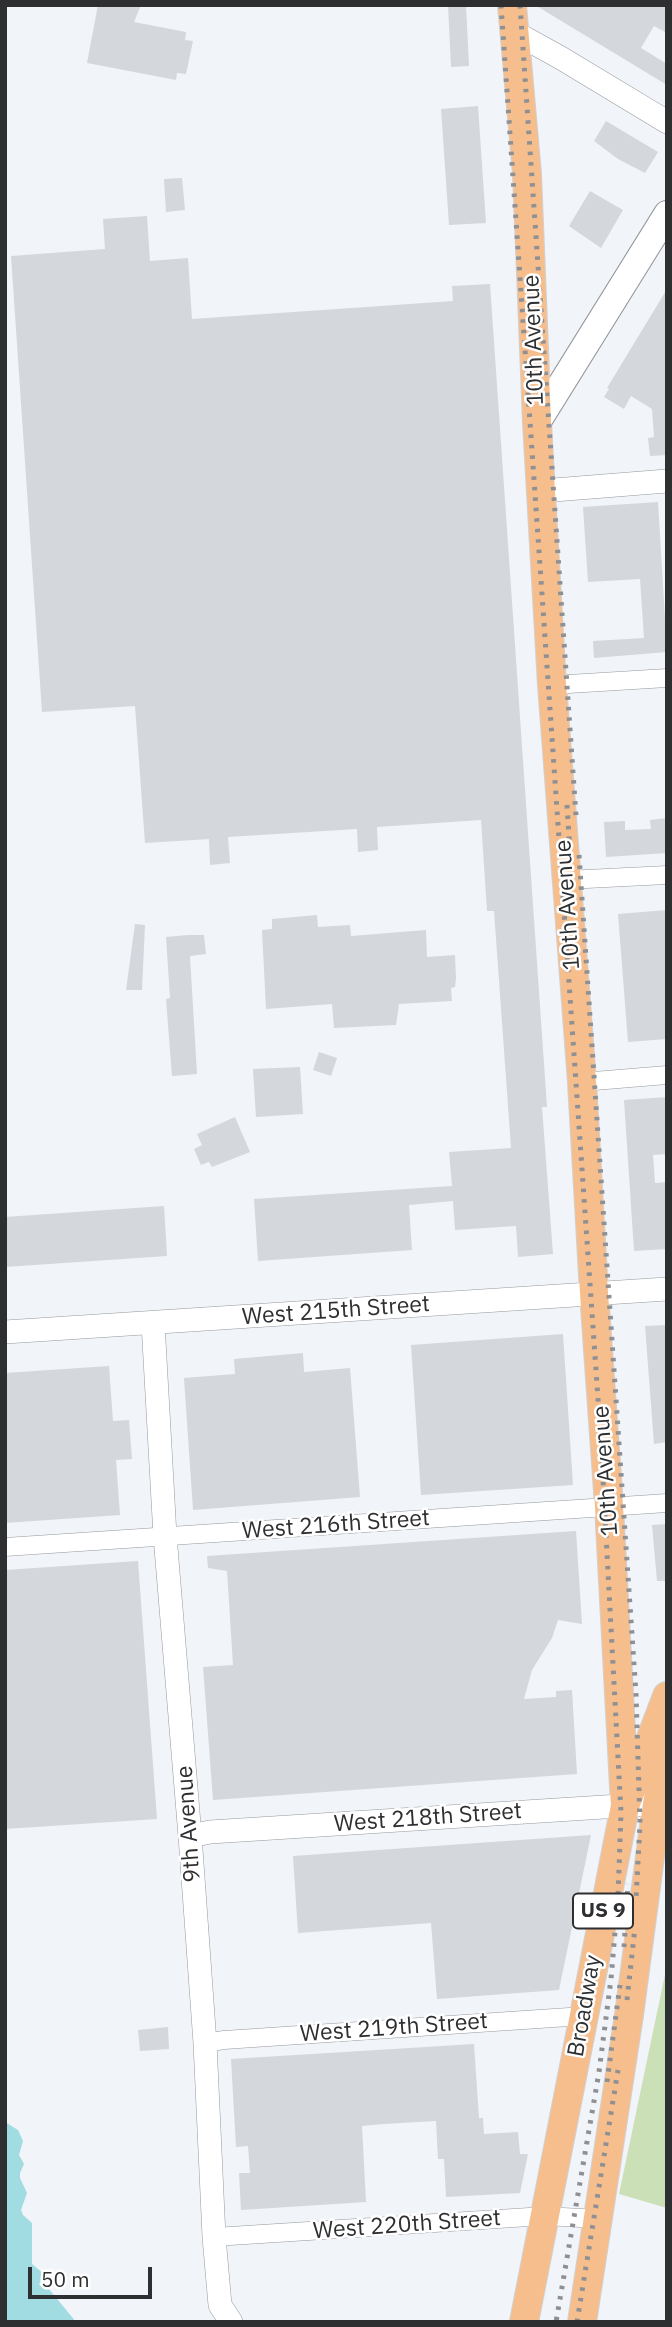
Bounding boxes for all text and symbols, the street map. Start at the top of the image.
street label: 10th Avenue [518,274,550,406]
street label: 10th Avenue [550,839,586,971]
street label: West 215th Street [241,1291,431,1331]
street label: 10th Avenue [588,1405,624,1537]
street label: West 216th Street [241,1505,431,1545]
street label: 9th Avenue [171,1765,207,1883]
street label: West 218th Street [333,1798,523,1838]
road number: US 9 [573,1894,633,1928]
street label: Broadway [562,1953,608,2059]
street label: West 219th Street [299,2008,489,2048]
street label: West 220th Street [312,2205,502,2245]
scale bar [32,2254,156,2298]
text: 50 m [41,2265,90,2293]

